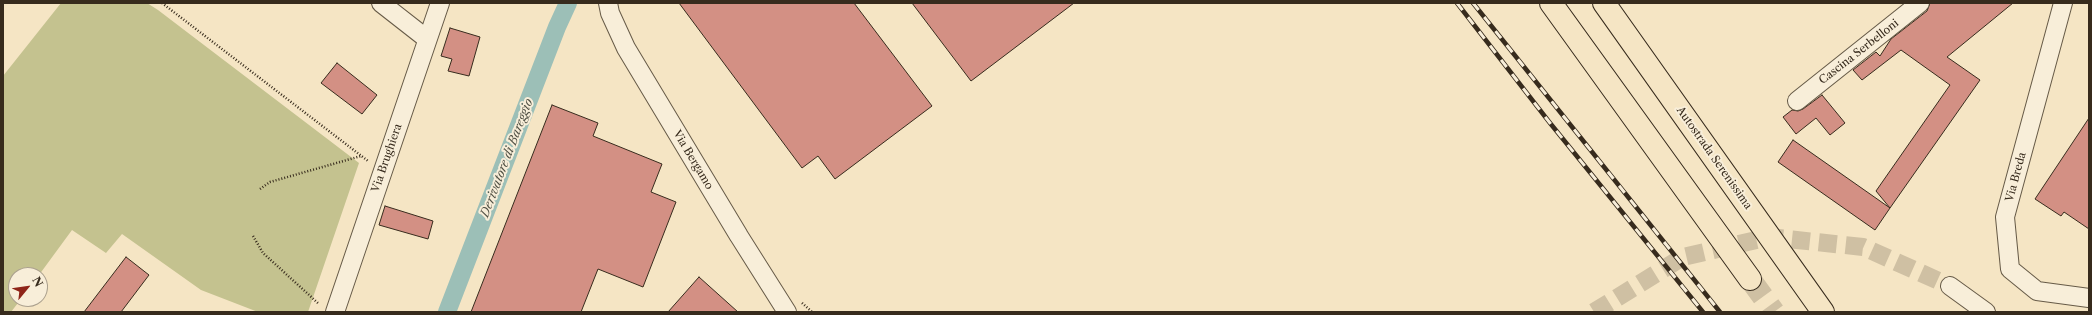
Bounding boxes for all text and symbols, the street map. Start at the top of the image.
street label: Cascina Serbelloni [1817,17,1901,87]
water label: Derivatore di Bareggio [478,97,536,219]
street label: Autostrada Serenissima [1673,104,1755,212]
street label: Via Brughiera [369,122,405,194]
street label: Via Bergamo [670,128,716,192]
street label: Via Breda [2003,151,2029,203]
north arrow [8,267,48,307]
text: N [29,274,46,289]

